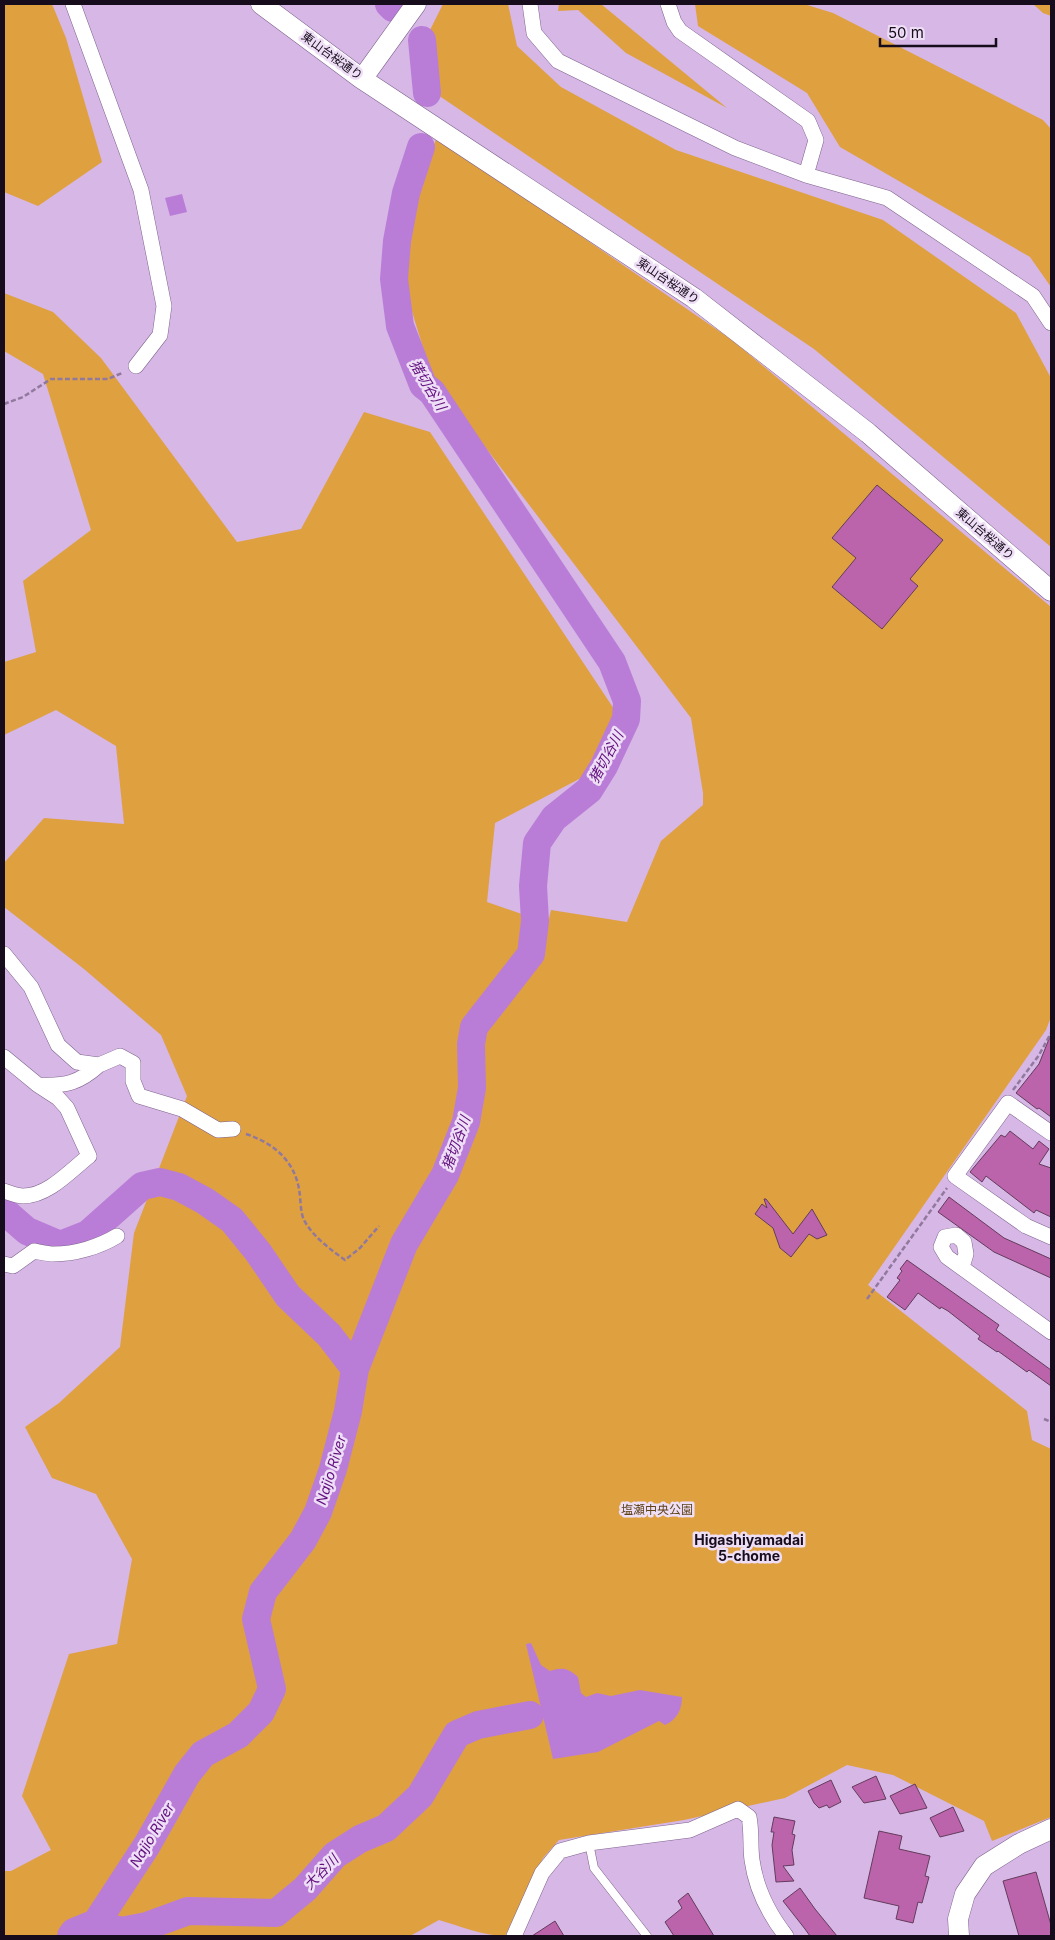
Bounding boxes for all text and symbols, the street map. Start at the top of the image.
scale bar [880,15,996,47]
text: 50 m [888,23,924,42]
street label: 東山台桜通り [299,28,366,83]
street label: 東山台桜通り [634,254,702,307]
water label: 猪切谷川 [407,356,451,415]
street label: 東山台桜通り [953,504,1017,563]
water label: 猪切谷川 [585,726,627,785]
water label: 猪切谷川 [438,1112,474,1172]
water label: Najio River [312,1432,349,1507]
park label: 塩瀬中央公園 [621,1502,693,1517]
district label: Higashiyamadai 5-chome [694,1531,804,1564]
water label: Najio River [126,1799,178,1870]
water label: 大谷川 [300,1849,343,1893]

